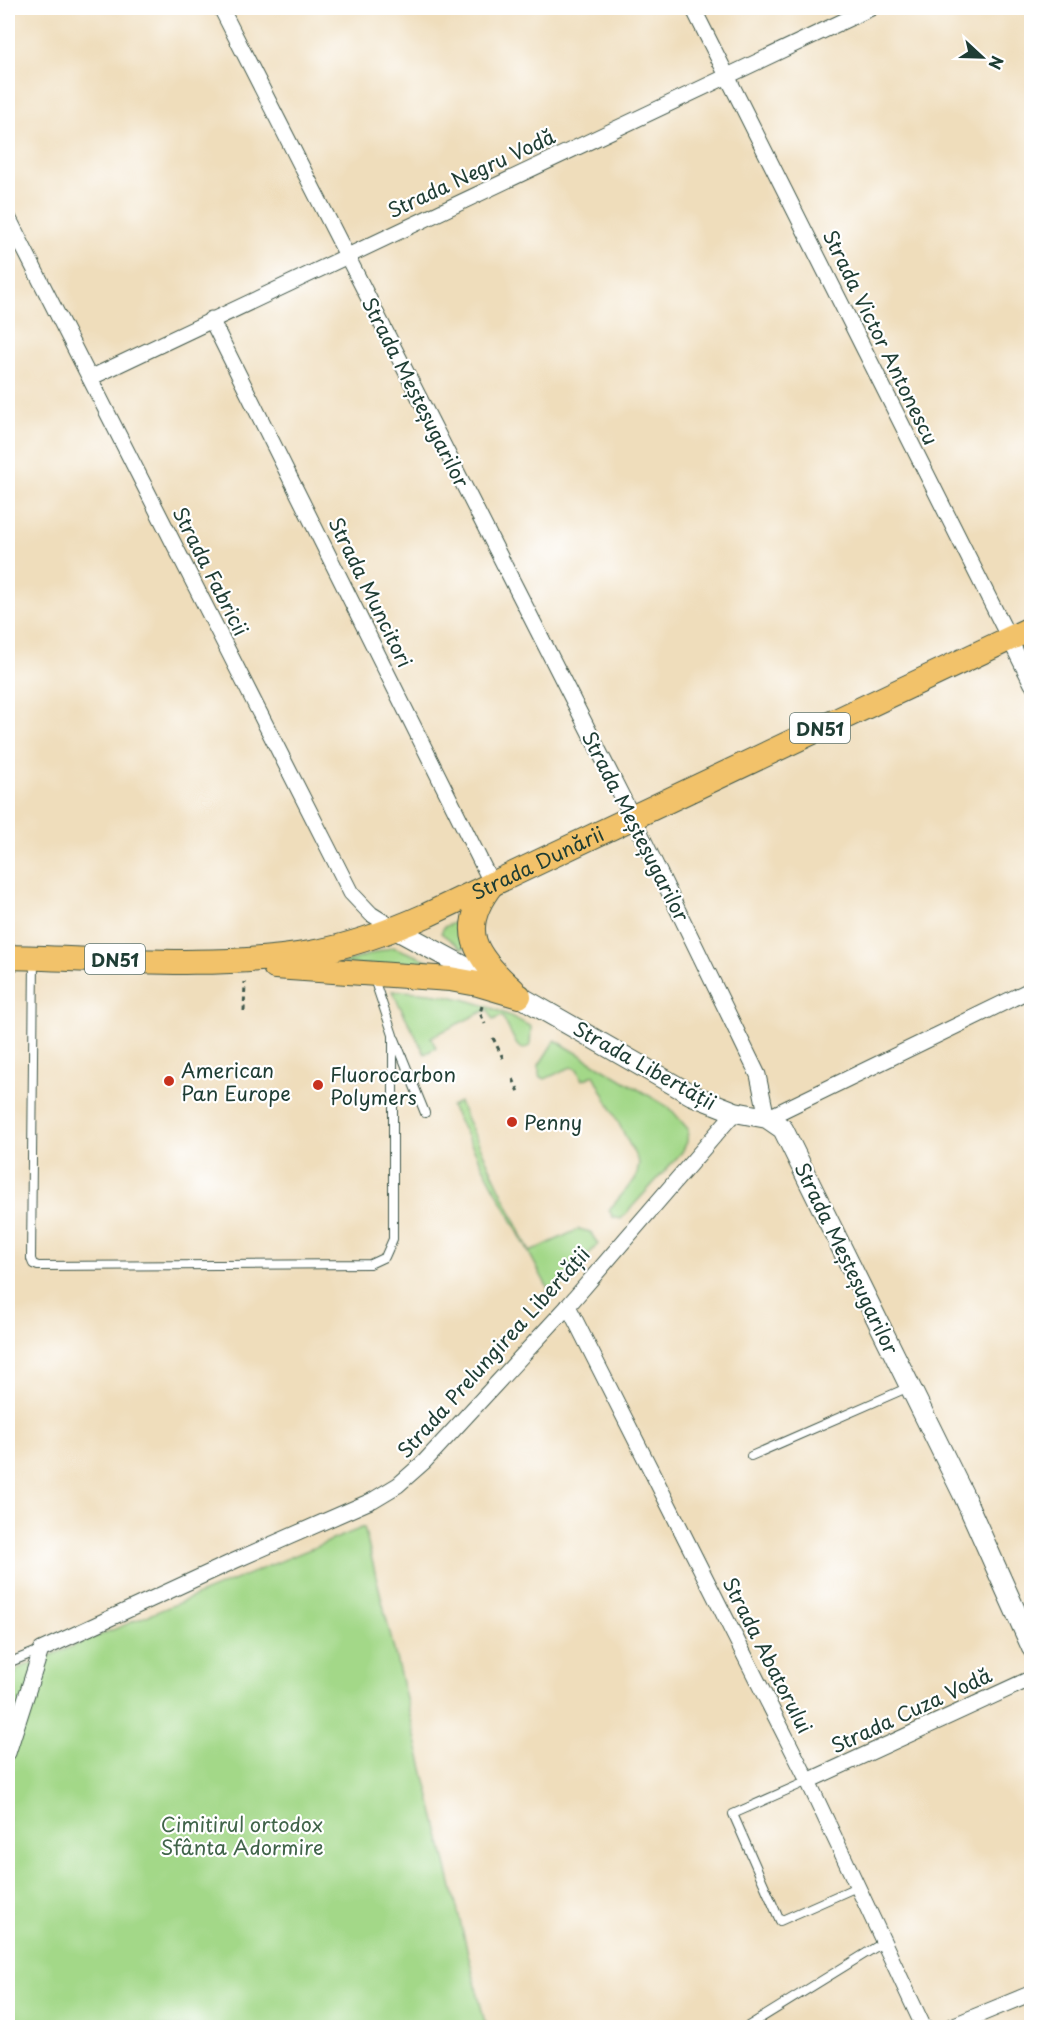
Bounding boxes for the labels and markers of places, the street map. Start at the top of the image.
place label: American Pan Europe [181,1055,291,1108]
place label: Fluorocarbon Polymers [330,1059,456,1112]
marker: American Pan Europe [162,1074,176,1088]
marker: Fluorocarbon Polymers [311,1078,325,1092]
place label: Penny [524,1107,582,1137]
marker: Penny [505,1115,519,1129]

